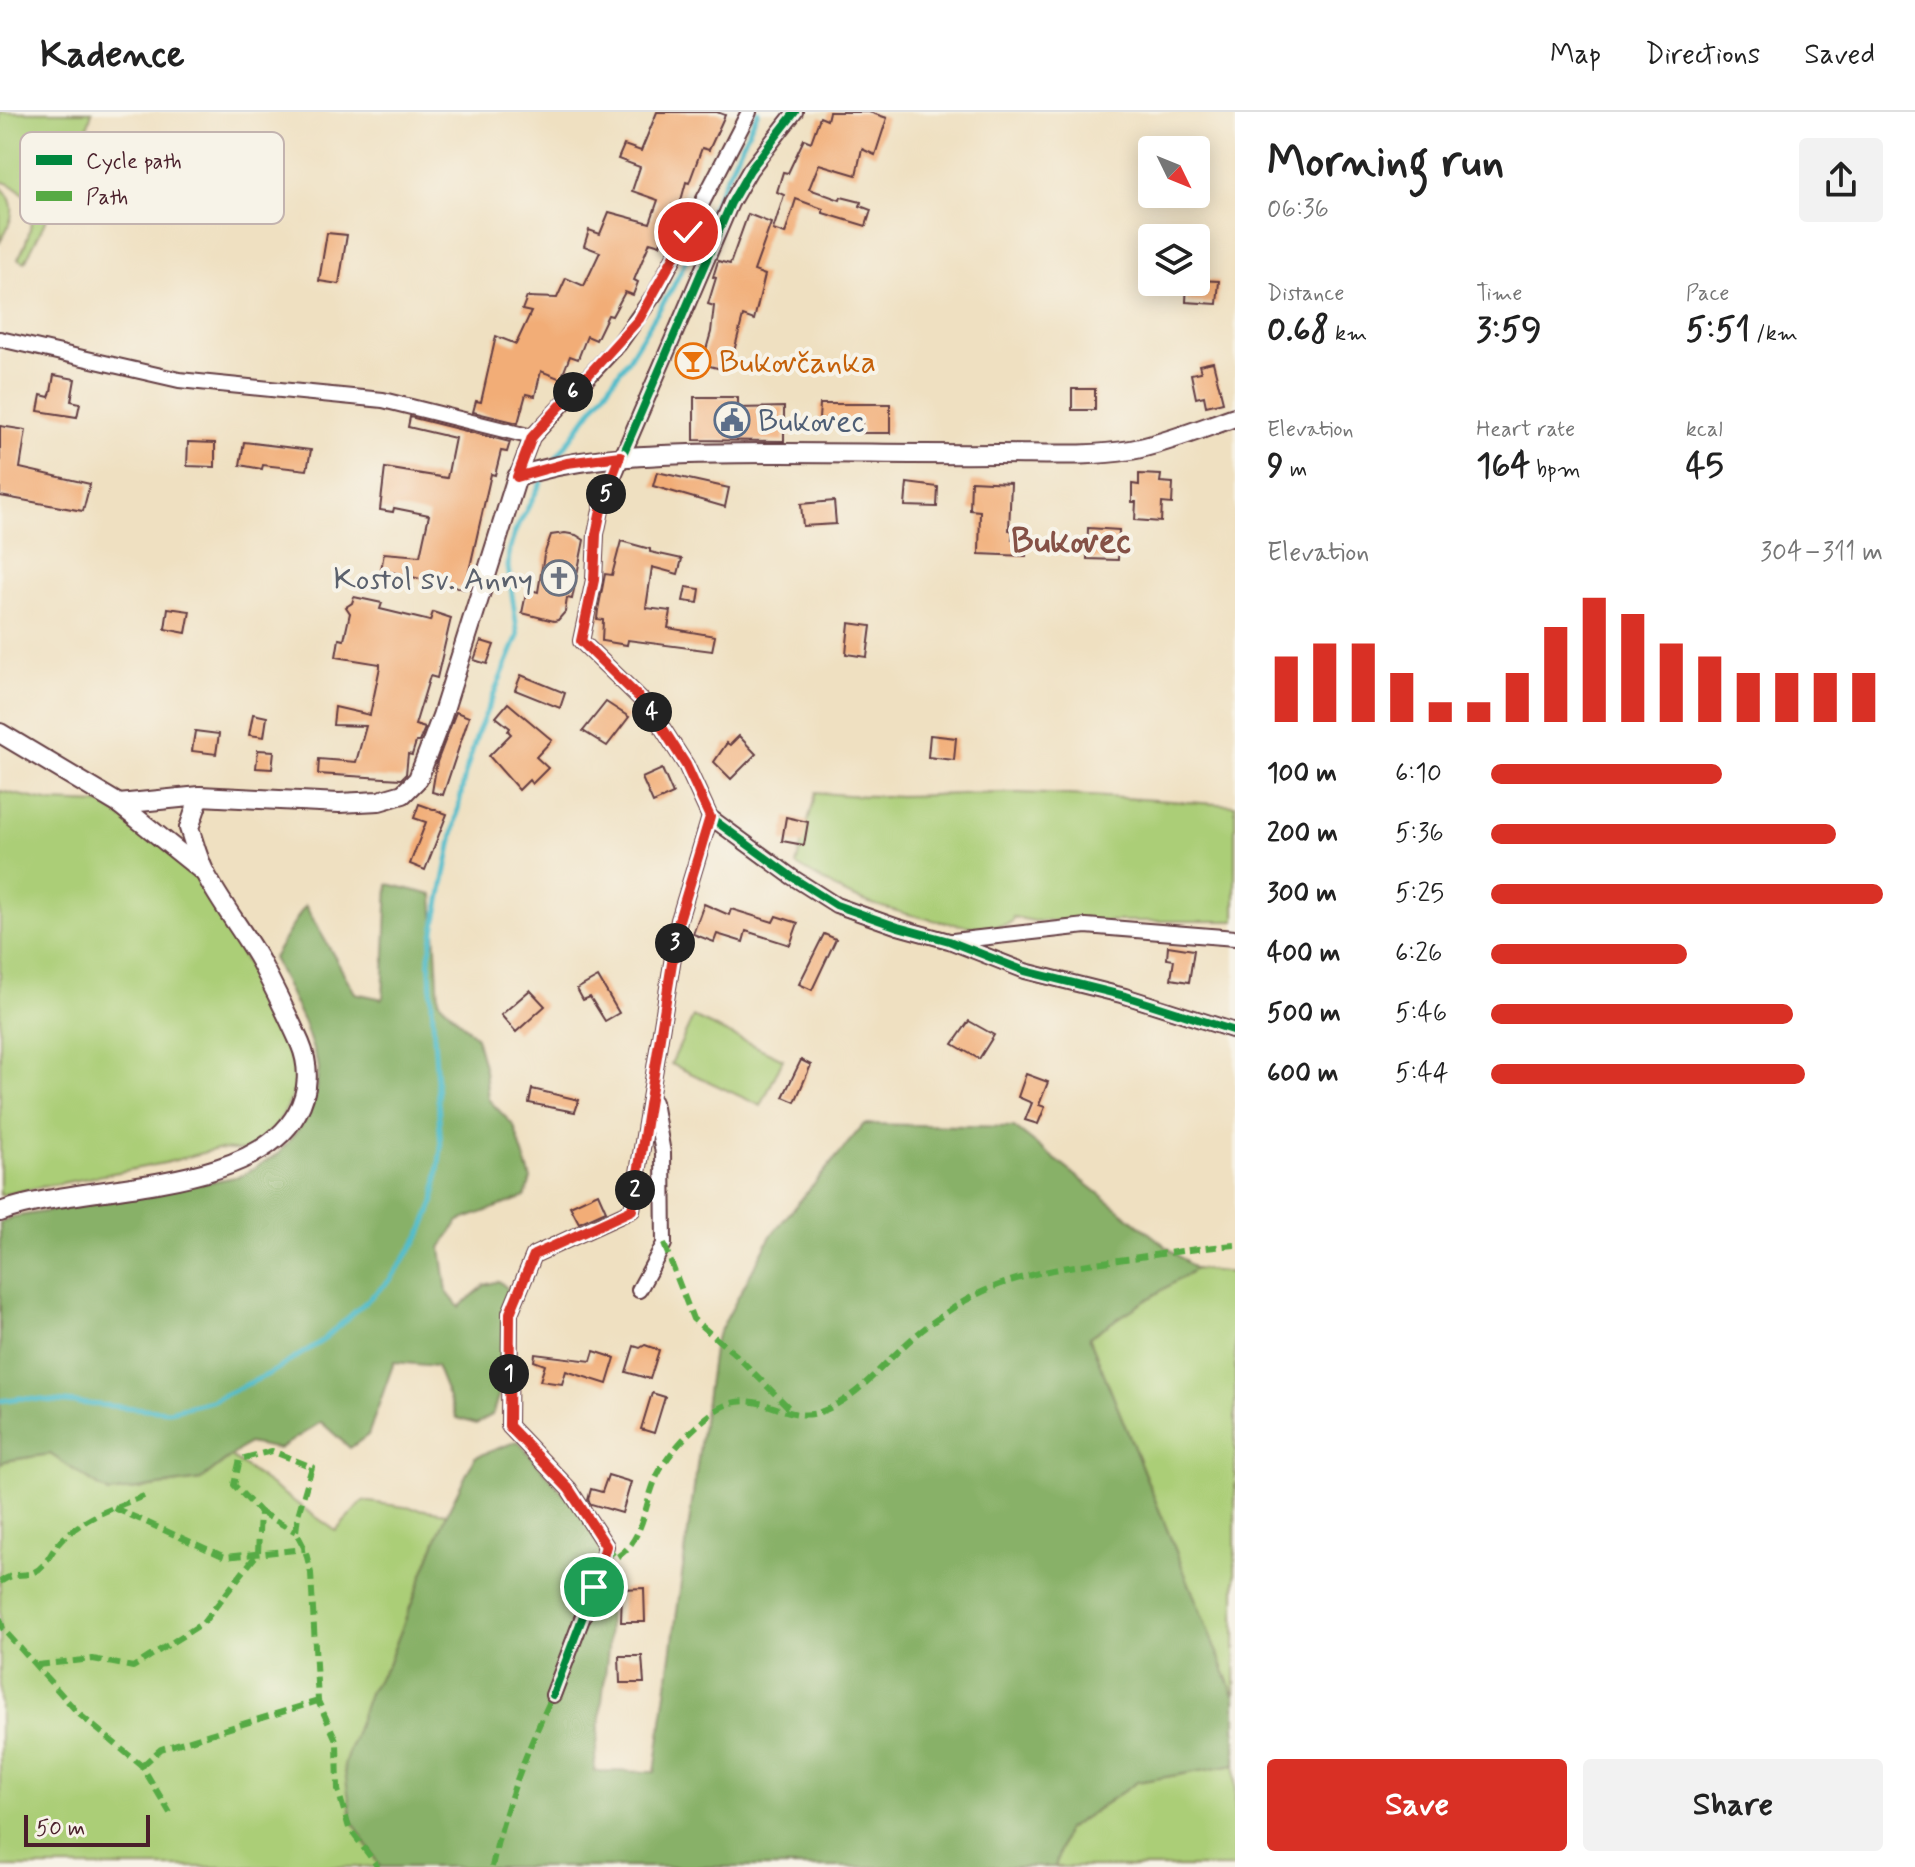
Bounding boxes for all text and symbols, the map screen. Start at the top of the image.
text: Kadence [40,31,185,80]
text: Map [1550,37,1601,74]
text: Directions [1645,37,1760,74]
text: Saved [1804,37,1875,74]
legend [20,132,284,224]
text: Morning run [1267,134,1504,192]
north arrow [1138,136,1210,208]
map controls [1138,136,1210,296]
button: share [1799,138,1883,222]
text: Cycle path [86,148,182,176]
text: Path [86,184,128,212]
text: 06:36 [1267,193,1329,227]
pin [654,198,722,266]
icon: check [666,210,710,254]
button: layers [1138,224,1210,296]
text: Distance [1267,280,1344,308]
text: Time [1476,280,1522,308]
text: Pace [1686,280,1729,308]
text: 0.68 [1267,308,1329,353]
text: 3:59 [1476,308,1541,353]
text: 5:51 [1686,308,1750,353]
text: km [1329,320,1367,348]
text: /km [1750,320,1798,348]
bar icon: Bukovčanka [674,342,712,380]
place label: Bukovčanka [719,342,876,384]
pin: 6 [553,372,593,412]
text: 6 [567,378,579,406]
public building icon: Bukovec [713,401,751,439]
place label: Bukovec [758,401,865,443]
text: Elevation [1267,416,1354,444]
text: Heart rate [1476,416,1575,444]
text: kcal [1686,416,1723,444]
text: 9 [1267,444,1284,489]
text: 164 [1476,444,1530,489]
text: 45 [1686,444,1724,489]
text: m [1284,456,1307,484]
text: bpm [1530,456,1581,484]
pin: 5 [586,474,626,514]
text: 5 [599,480,613,508]
district label: Bukovec [1011,519,1131,566]
text: Elevation [1267,536,1369,570]
text: 304–311 m [1760,536,1883,570]
place label: Kostol sv. Anny [333,559,533,601]
church icon: Kostol sv. Anny [540,559,578,597]
pin: 4 [632,692,672,732]
text: 4 [646,698,658,726]
text: 100 m [1267,757,1337,791]
text: 6:10 [1395,757,1442,791]
text: 200 m [1267,817,1338,851]
text: 5:36 [1395,817,1444,851]
text: 300 m [1267,877,1337,911]
text: 5:25 [1395,877,1444,911]
pin: 3 [655,923,695,963]
text: 3 [670,929,680,957]
text: 400 m [1267,937,1340,971]
text: 6:26 [1395,937,1442,971]
text: 500 m [1267,997,1341,1031]
text: 5:46 [1395,997,1447,1031]
text: 600 m [1267,1057,1339,1091]
text: 5:44 [1395,1057,1448,1091]
pin: 2 [615,1170,655,1210]
text: 2 [630,1176,640,1204]
pin: 1 [489,1354,529,1394]
text: 1 [504,1360,514,1388]
pin [560,1553,628,1621]
icon: arrive [572,1565,616,1609]
button: Save [1267,1759,1567,1851]
button: Share [1583,1759,1883,1851]
scale bar [24,1811,150,1847]
text: 50 m [36,1815,85,1843]

